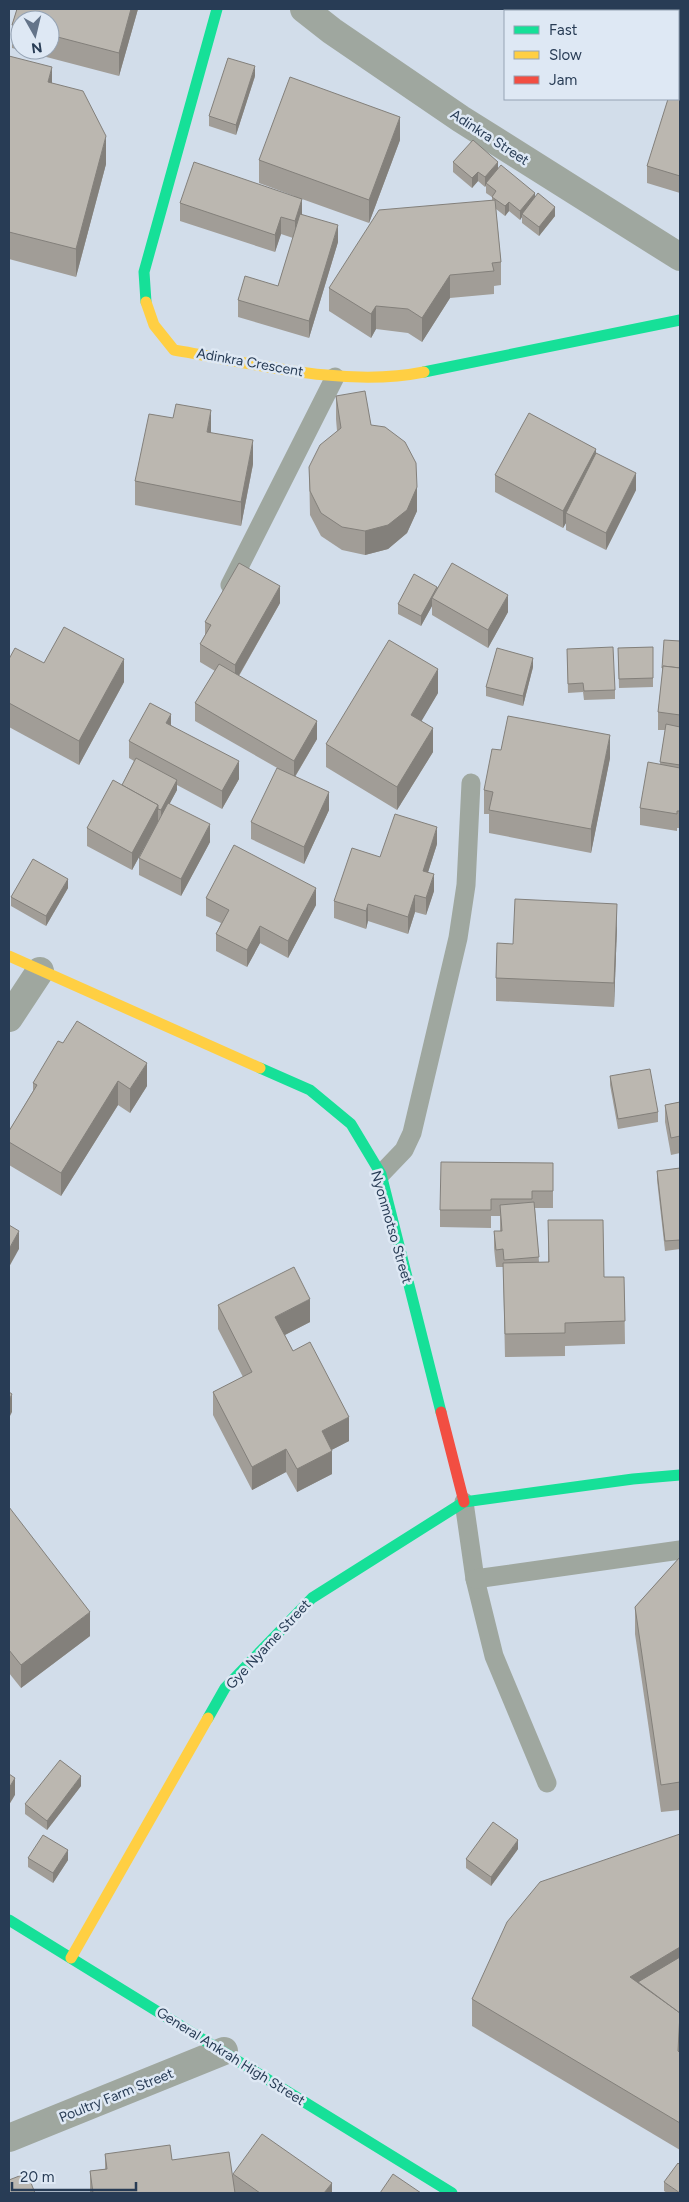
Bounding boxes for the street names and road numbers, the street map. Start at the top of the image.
street label: Adinkra Street [447,106,532,169]
street label: Adinkra Crescent [195,345,305,380]
street label: Nyonmotso Street [367,1169,416,1286]
street label: Gye Nyame Street [222,1596,314,1693]
street label: General Ankrah High Street [153,2004,308,2109]
street label: Poultry Farm Street [57,2065,176,2126]

